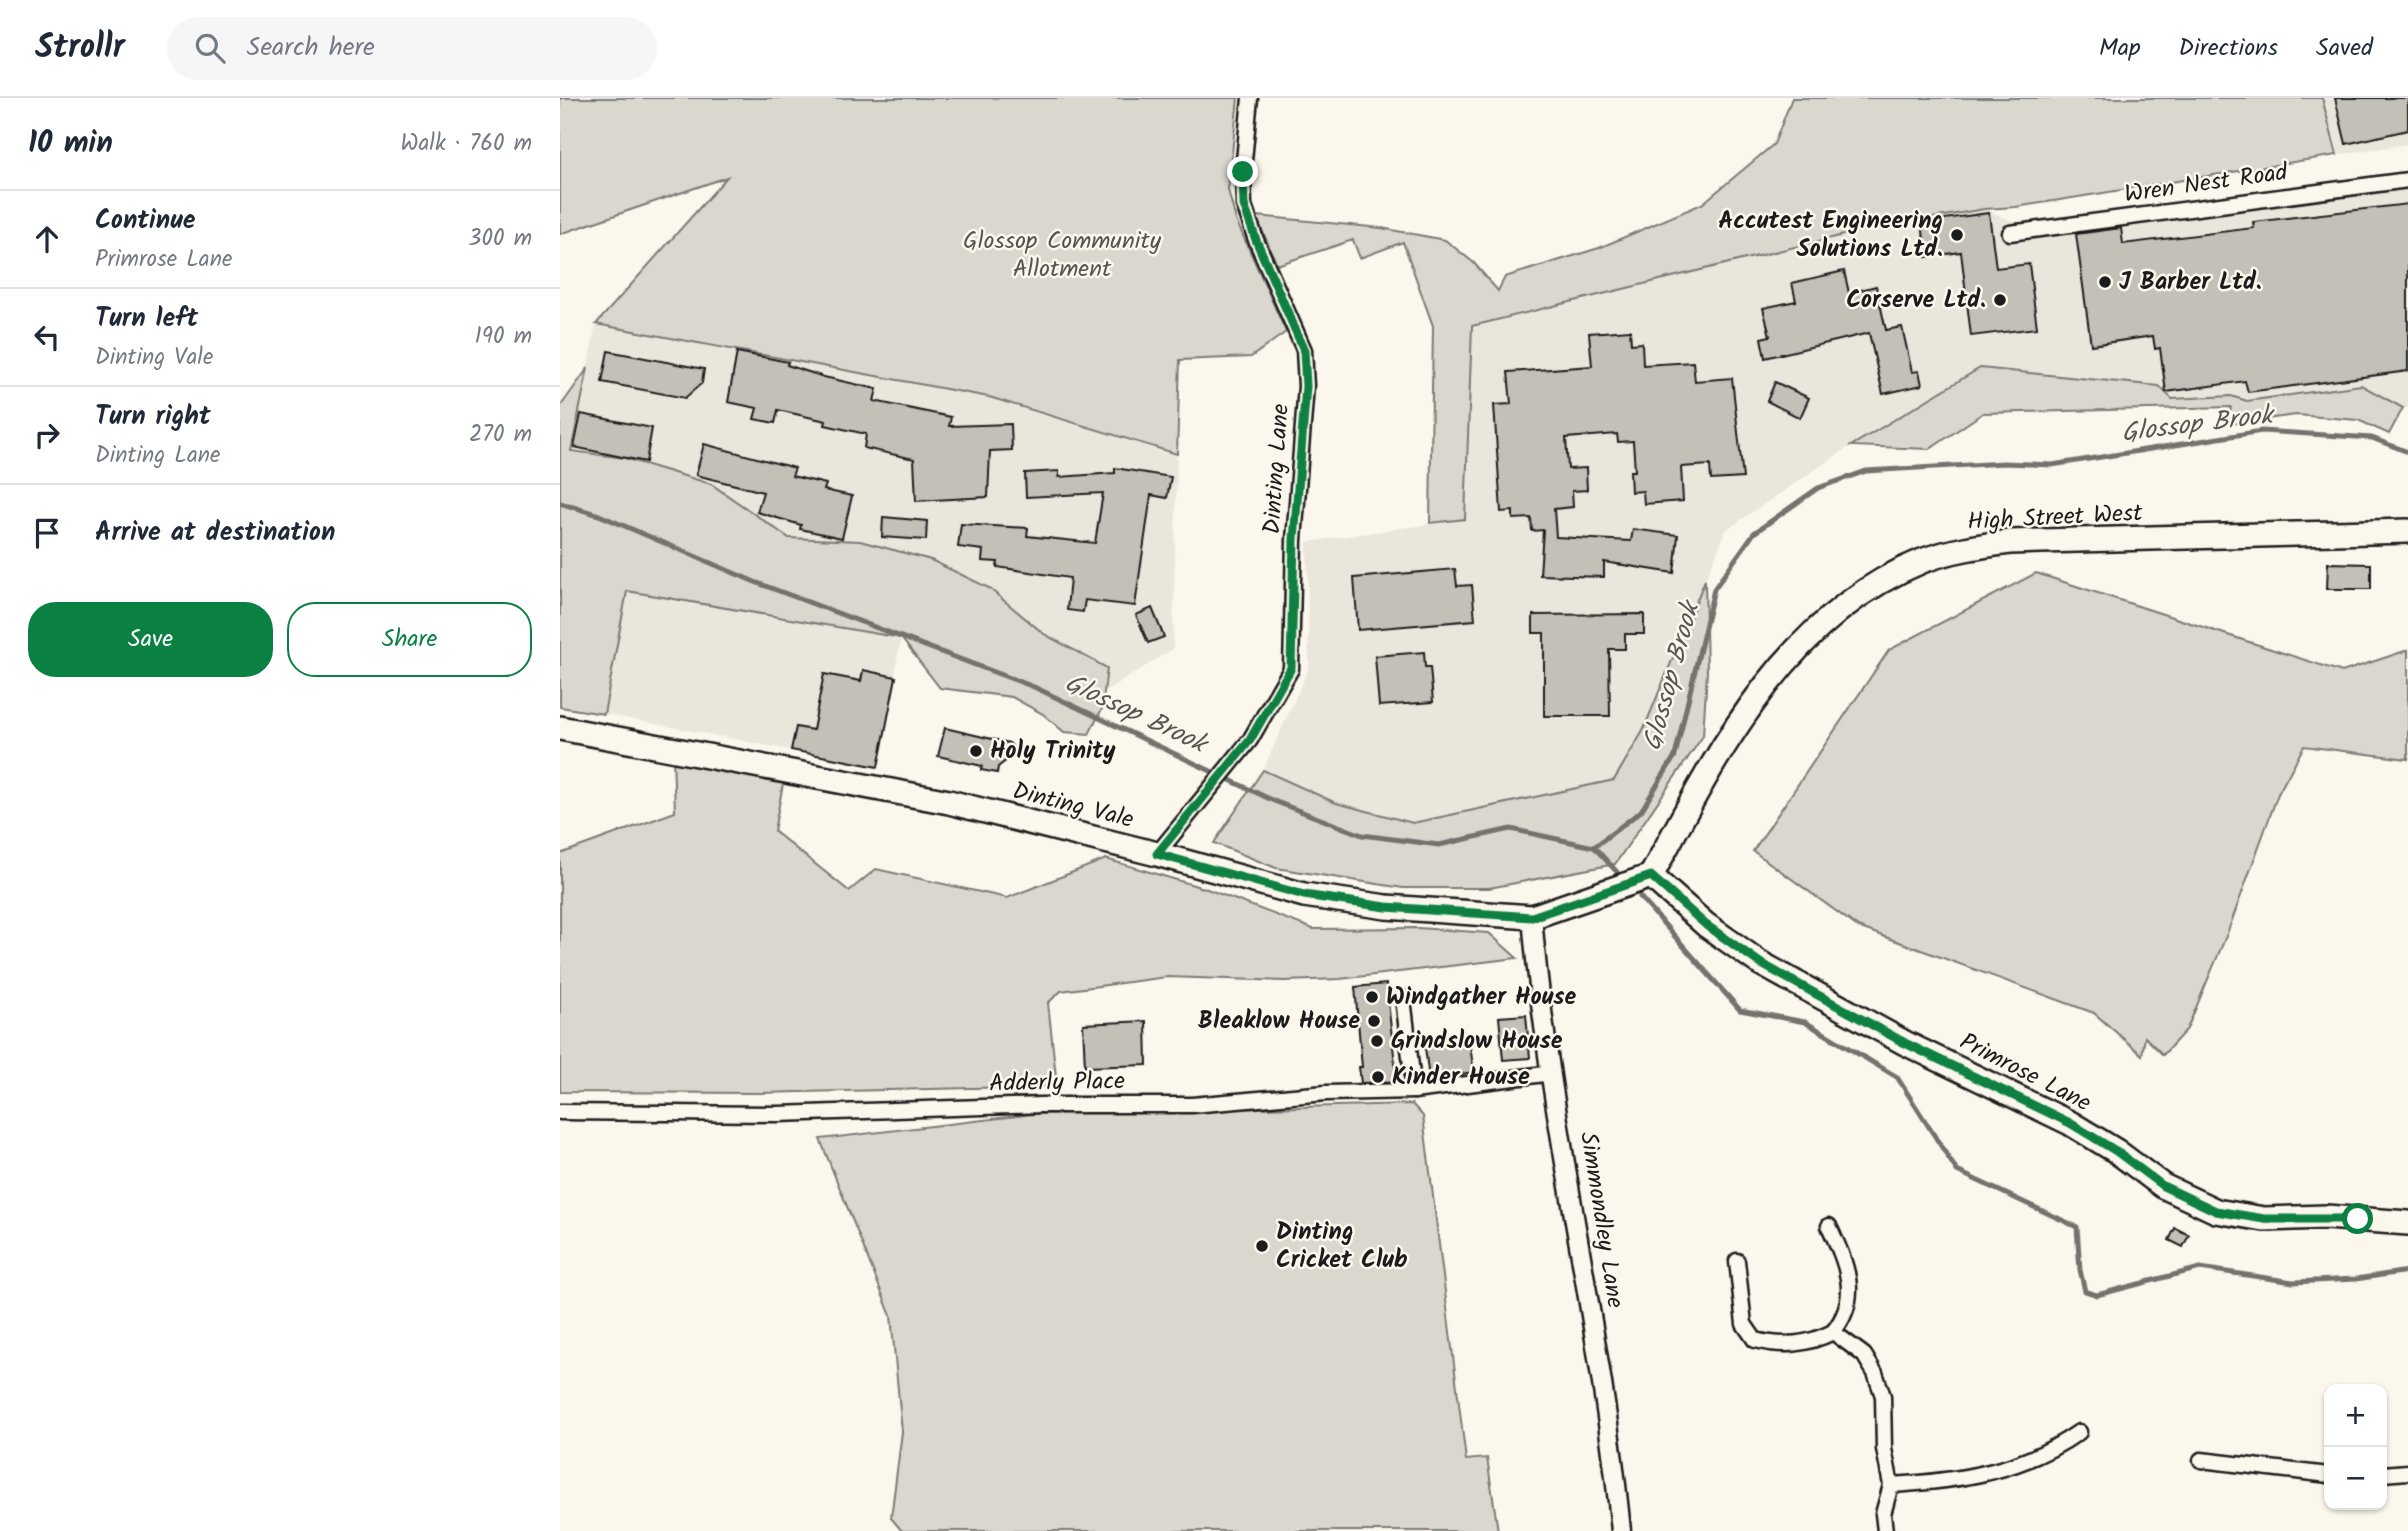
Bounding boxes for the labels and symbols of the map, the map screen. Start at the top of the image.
street label: Wren Nest Road [2122,153,2291,215]
route end [1227,156,1258,187]
place label: Accutest Engineering Solutions Ltd. [1718,202,1943,269]
park label: Glossop Community Allotment [963,222,1162,289]
marker: Accutest Engineering Solutions Ltd. [1949,227,1965,243]
place label: J Barber Ltd. [2119,263,2262,302]
marker: J Barber Ltd. [2097,274,2113,290]
place label: Corserve Ltd. [1846,281,1986,320]
marker: Corserve Ltd. [1992,292,2008,308]
water label: Glossop Brook [2119,394,2279,455]
street label: Dinting Lane [1253,402,1301,536]
street label: High Street West [1966,494,2144,542]
water label: Glossop Brook [1632,595,1713,756]
water label: Glossop Brook [1057,663,1216,767]
place label: Holy Trinity [990,732,1116,771]
marker: Holy Trinity [968,743,984,759]
street label: Dinting Vale [1008,772,1138,840]
place label: Windgather House [1386,978,1577,1017]
marker: Windgather House [1364,989,1380,1005]
place label: Bleaklow House [1198,1002,1360,1041]
marker: Bleaklow House [1366,1013,1382,1029]
place label: Grindslow House [1391,1022,1563,1061]
street label: Primrose Lane [1952,1023,2098,1123]
marker: Grindslow House [1369,1033,1385,1049]
place label: Kinder House [1392,1058,1530,1097]
street label: Adderly Place [989,1062,1125,1104]
marker: Kinder House [1370,1069,1386,1085]
street label: Simmondley Lane [1568,1129,1634,1311]
route start [2342,1203,2373,1234]
place label: Dinting Cricket Club [1276,1213,1408,1280]
marker: Dinting Cricket Club [1254,1238,1270,1254]

